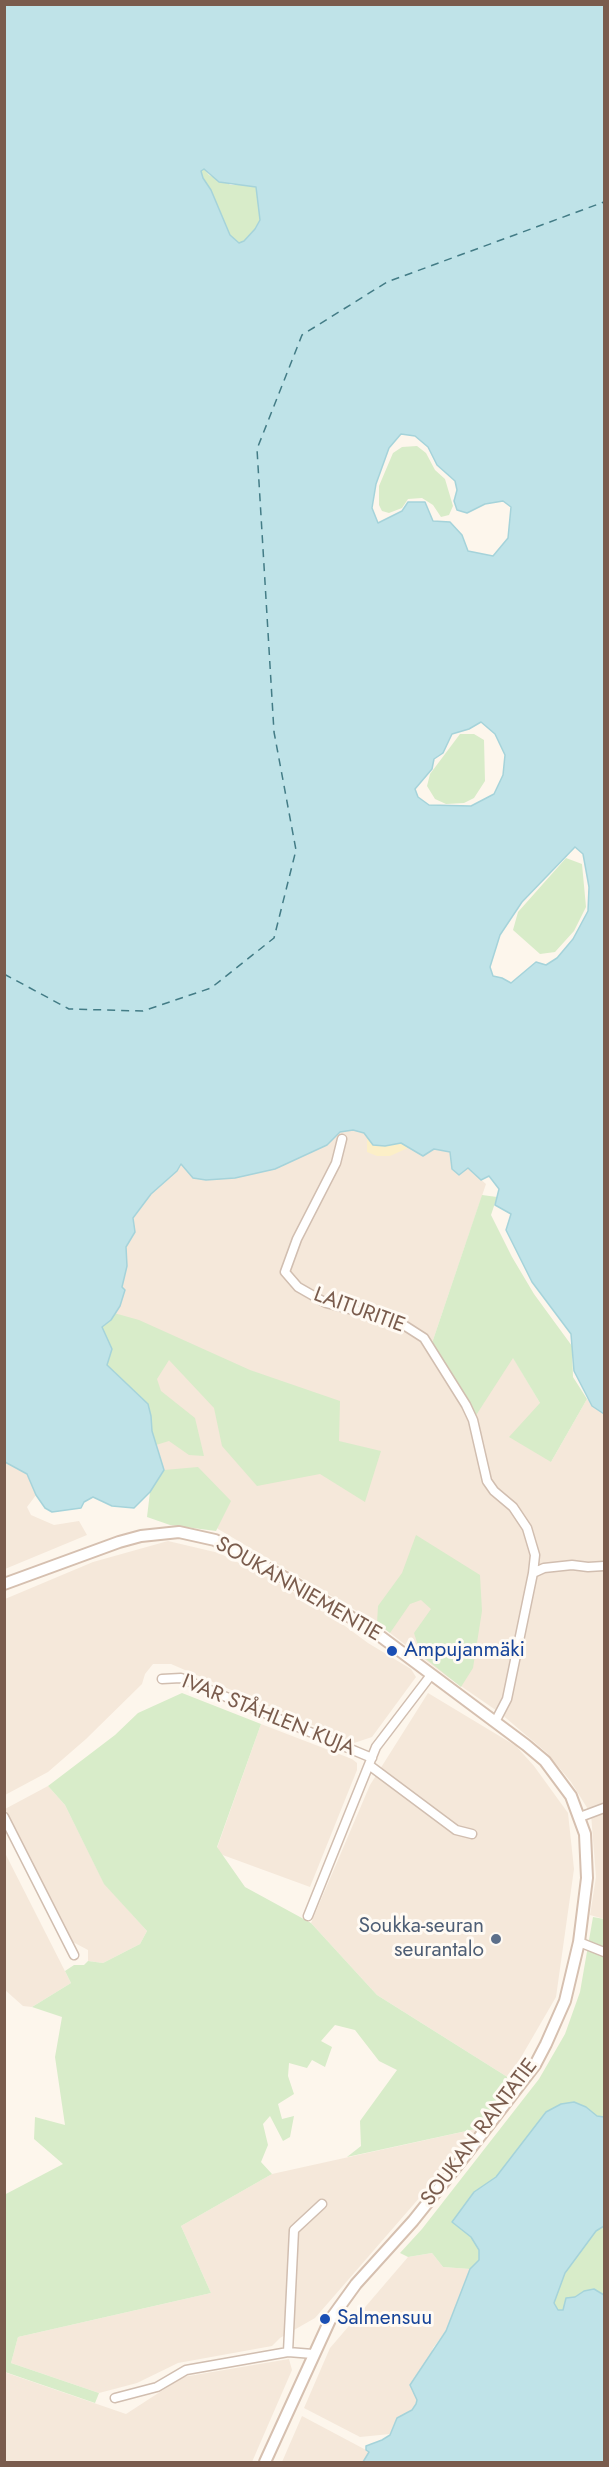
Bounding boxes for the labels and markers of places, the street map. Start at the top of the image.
place label: Ampujanmäki [404,1638,525,1664]
marker: Ampujanmäki [385,1644,399,1658]
place label: Soukka-seuran seurantalo [358,1914,484,1964]
marker: Soukka-seuran seurantalo [489,1932,503,1946]
place label: Salmensuu [337,2306,432,2332]
marker: Salmensuu [318,2312,332,2326]

